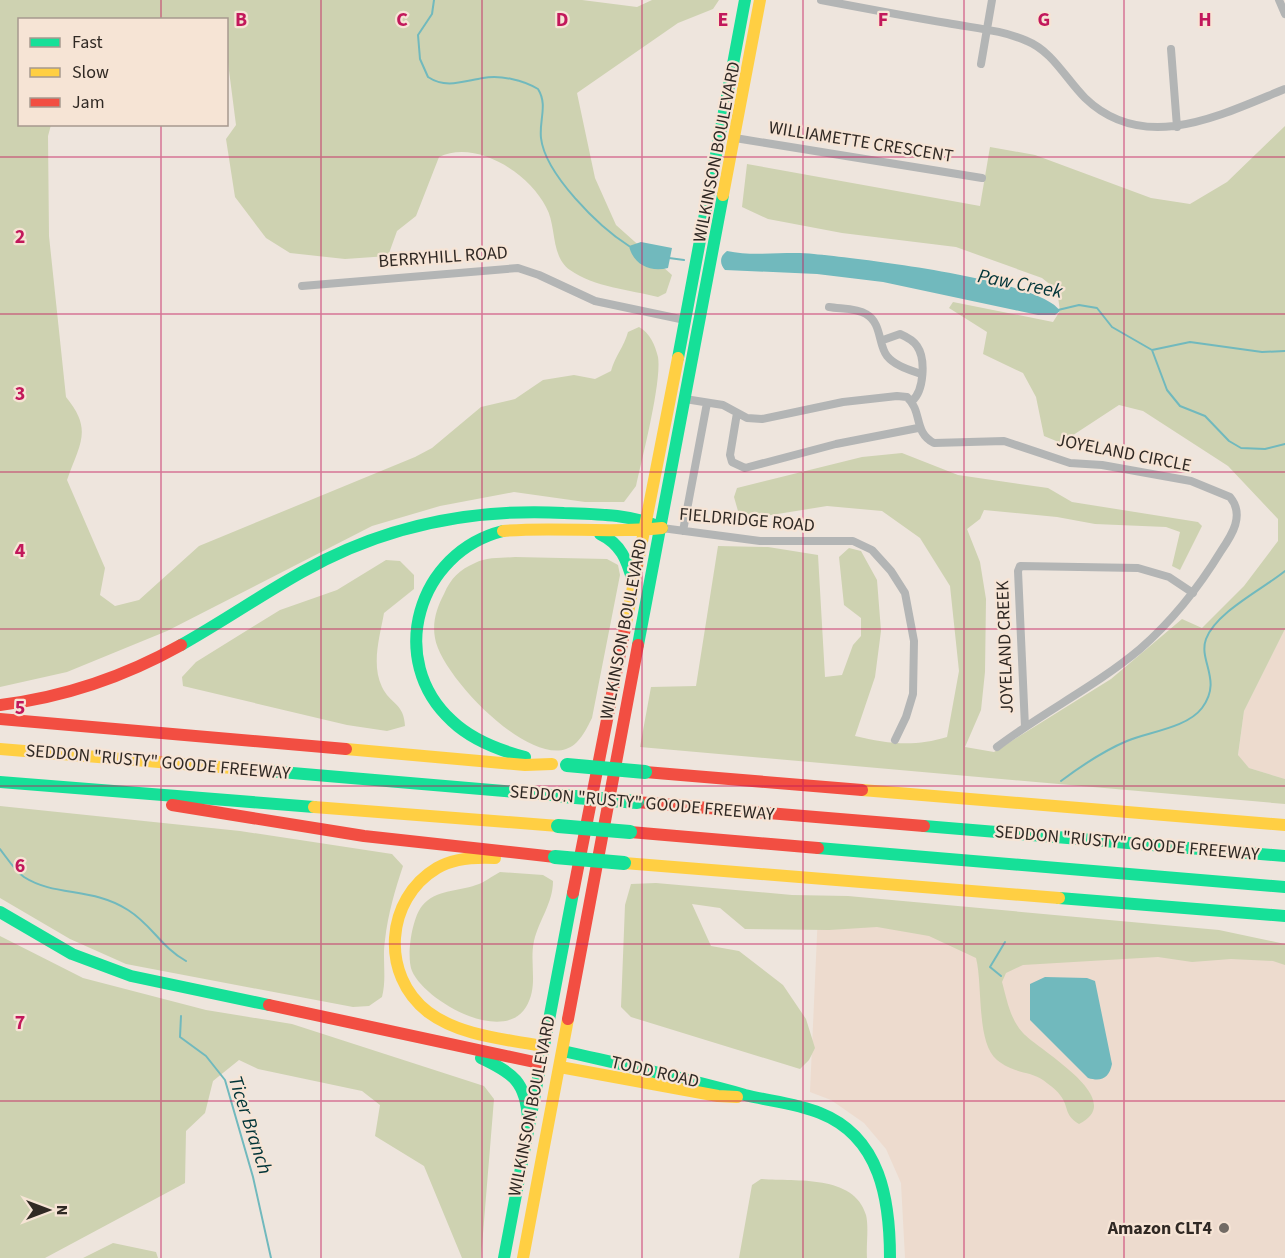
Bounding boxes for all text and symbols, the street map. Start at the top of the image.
text: B [235,6,247,34]
text: C [396,6,408,34]
text: D [556,6,568,34]
text: E [718,6,728,34]
text: F [878,6,888,34]
text: G [1038,6,1050,34]
text: H [1198,6,1212,34]
legend [18,18,228,126]
text: Fast [72,30,103,55]
street label: WILKINSON BOULEVARD [687,59,747,245]
text: Slow [72,60,109,85]
text: Jam [72,90,105,115]
street label: WILLIAMETTE CRESCENT [767,115,955,169]
text: 2 [15,223,25,251]
street label: BERRYHILL ROAD [378,240,508,274]
water label: Paw Creek [975,262,1065,306]
text: 3 [15,380,25,408]
street label: JOYELAND CIRCLE [1054,428,1194,478]
street label: FIELDRIDGE ROAD [678,502,816,538]
street label: WILKINSON BOULEVARD [594,536,654,722]
text: 4 [15,537,26,565]
street label: JOYELAND CREEK [990,579,1020,714]
text: 5 [15,694,25,722]
street label: SEDDON "RUSTY" GOODE FREEWAY [25,738,292,786]
street label: SEDDON "RUSTY" GOODE FREEWAY [509,779,776,827]
street label: SEDDON "RUSTY" GOODE FREEWAY [994,819,1261,867]
text: 6 [15,852,25,880]
text: 7 [15,1009,25,1037]
street label: WILKINSON BOULEVARD [502,1013,562,1199]
street label: TODD ROAD [608,1050,702,1094]
water label: Ticer Branch [221,1072,279,1178]
north arrow [18,1180,78,1240]
text: N [51,1205,73,1215]
place label: Amazon CLT4 [1107,1216,1212,1241]
marker: Amazon CLT4 [1217,1221,1231,1235]

